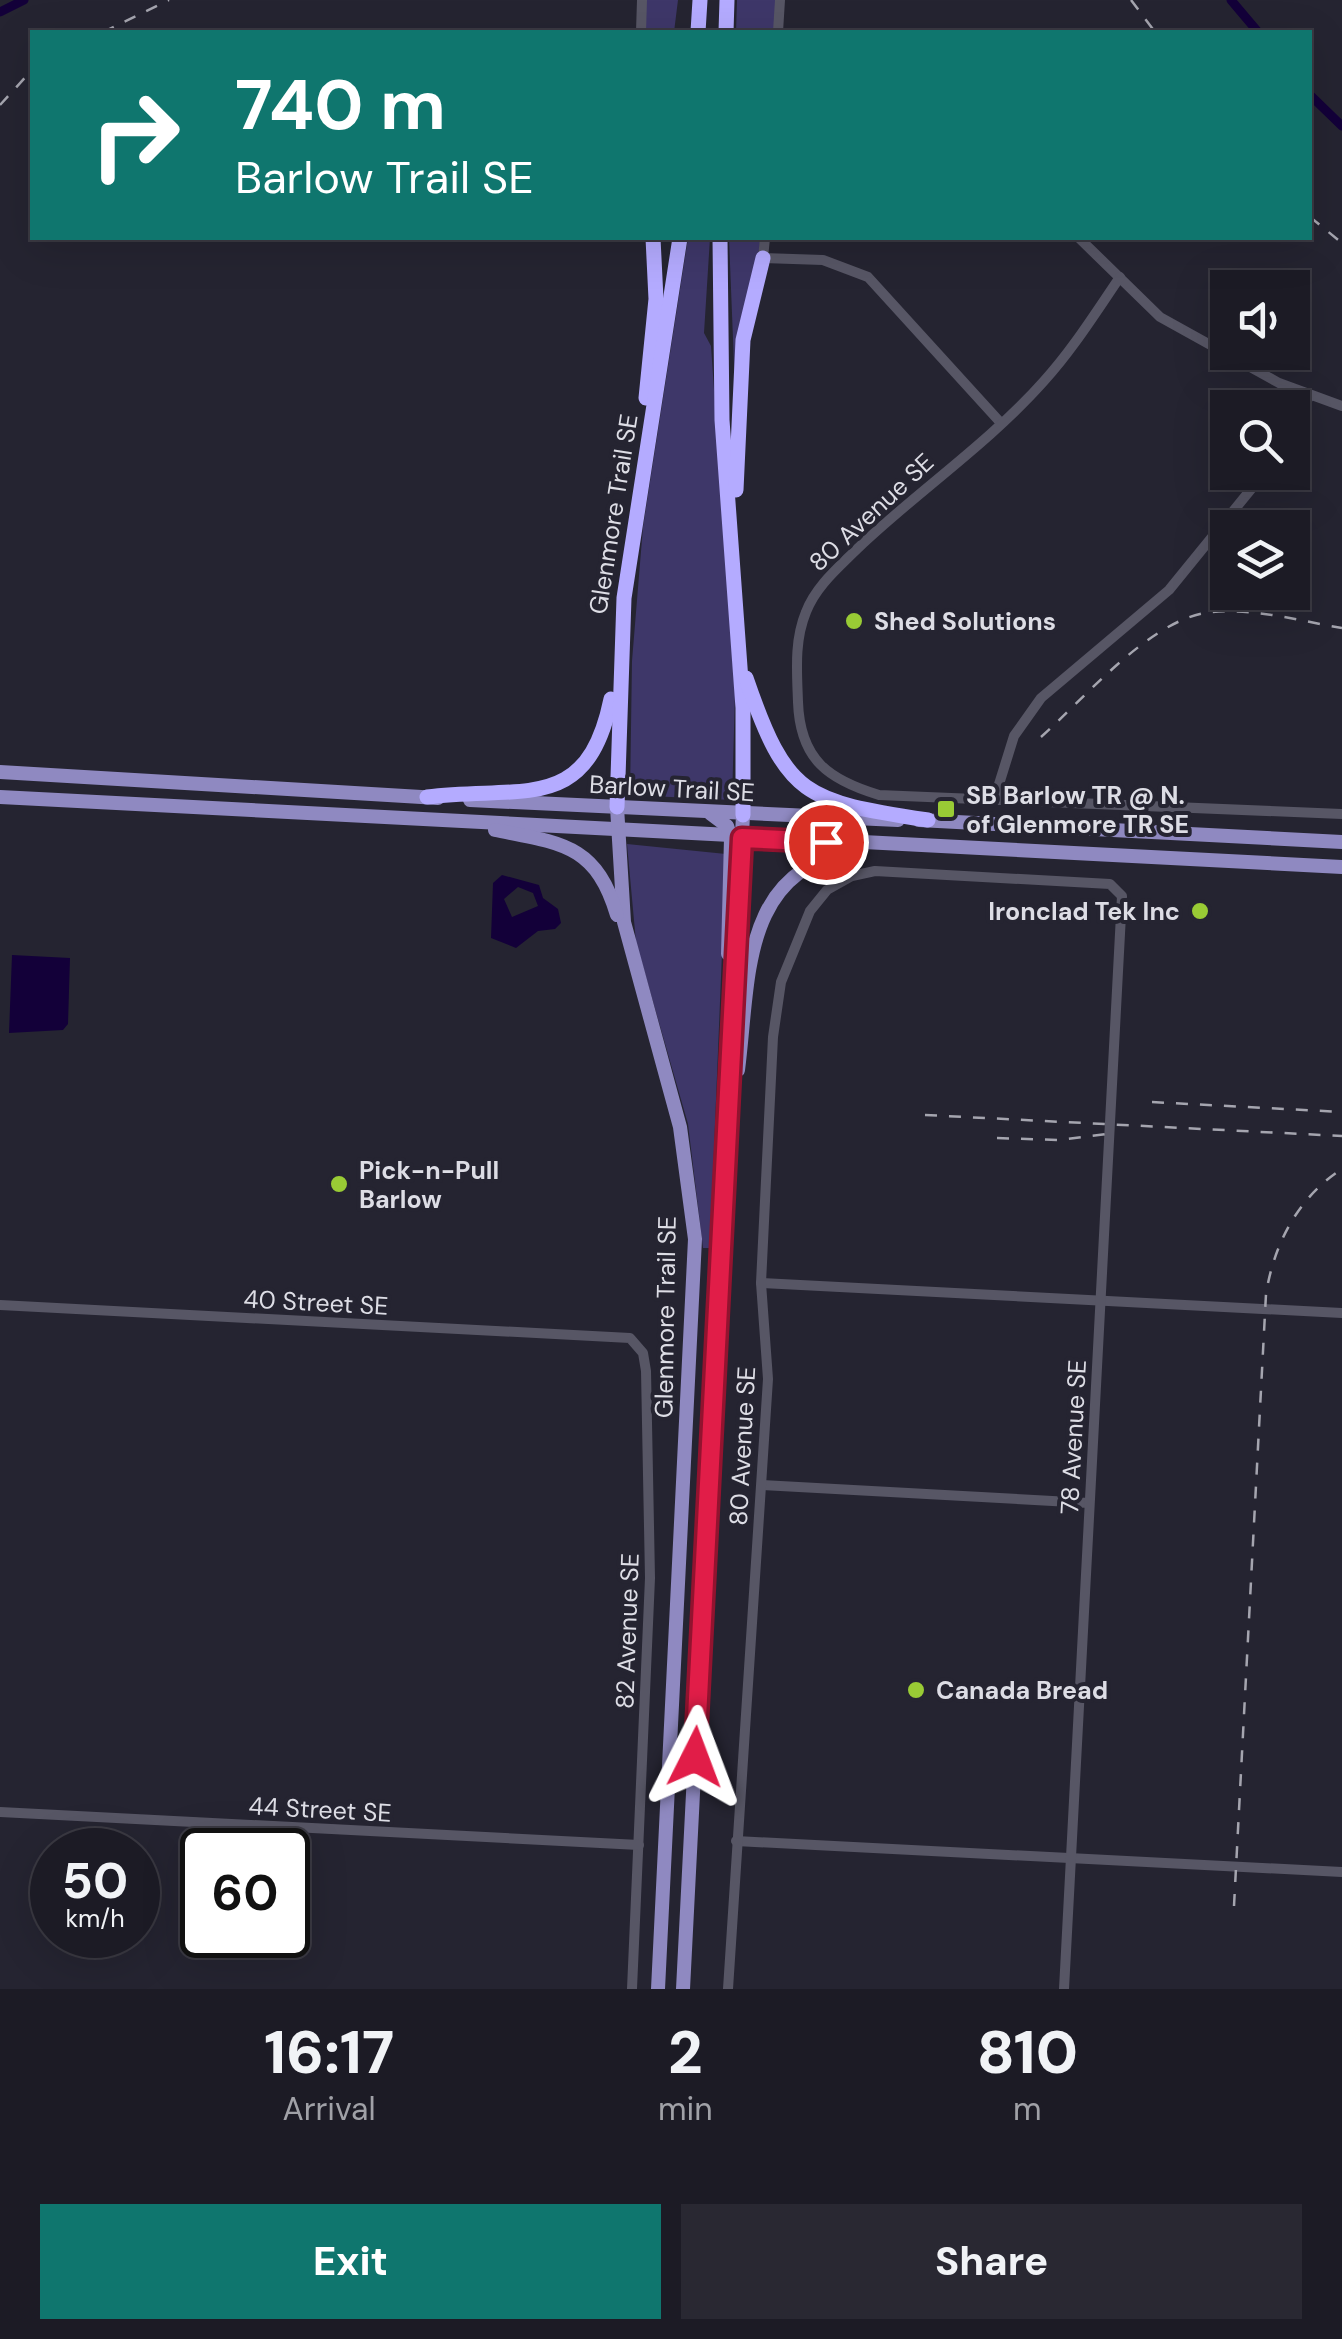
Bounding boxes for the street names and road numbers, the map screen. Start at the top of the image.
street label: Glenmore Trail SE [581,412,646,616]
street label: 80 Avenue SE [802,446,941,579]
street label: Barlow Trail SE [588,768,756,809]
street label: Glenmore Trail SE [647,1216,684,1418]
street label: 40 Street SE [243,1282,389,1323]
street label: 78 Avenue SE [1053,1359,1094,1515]
street label: 80 Avenue SE [722,1366,763,1526]
street label: 82 Avenue SE [608,1552,647,1710]
street label: 44 Street SE [248,1789,392,1830]

